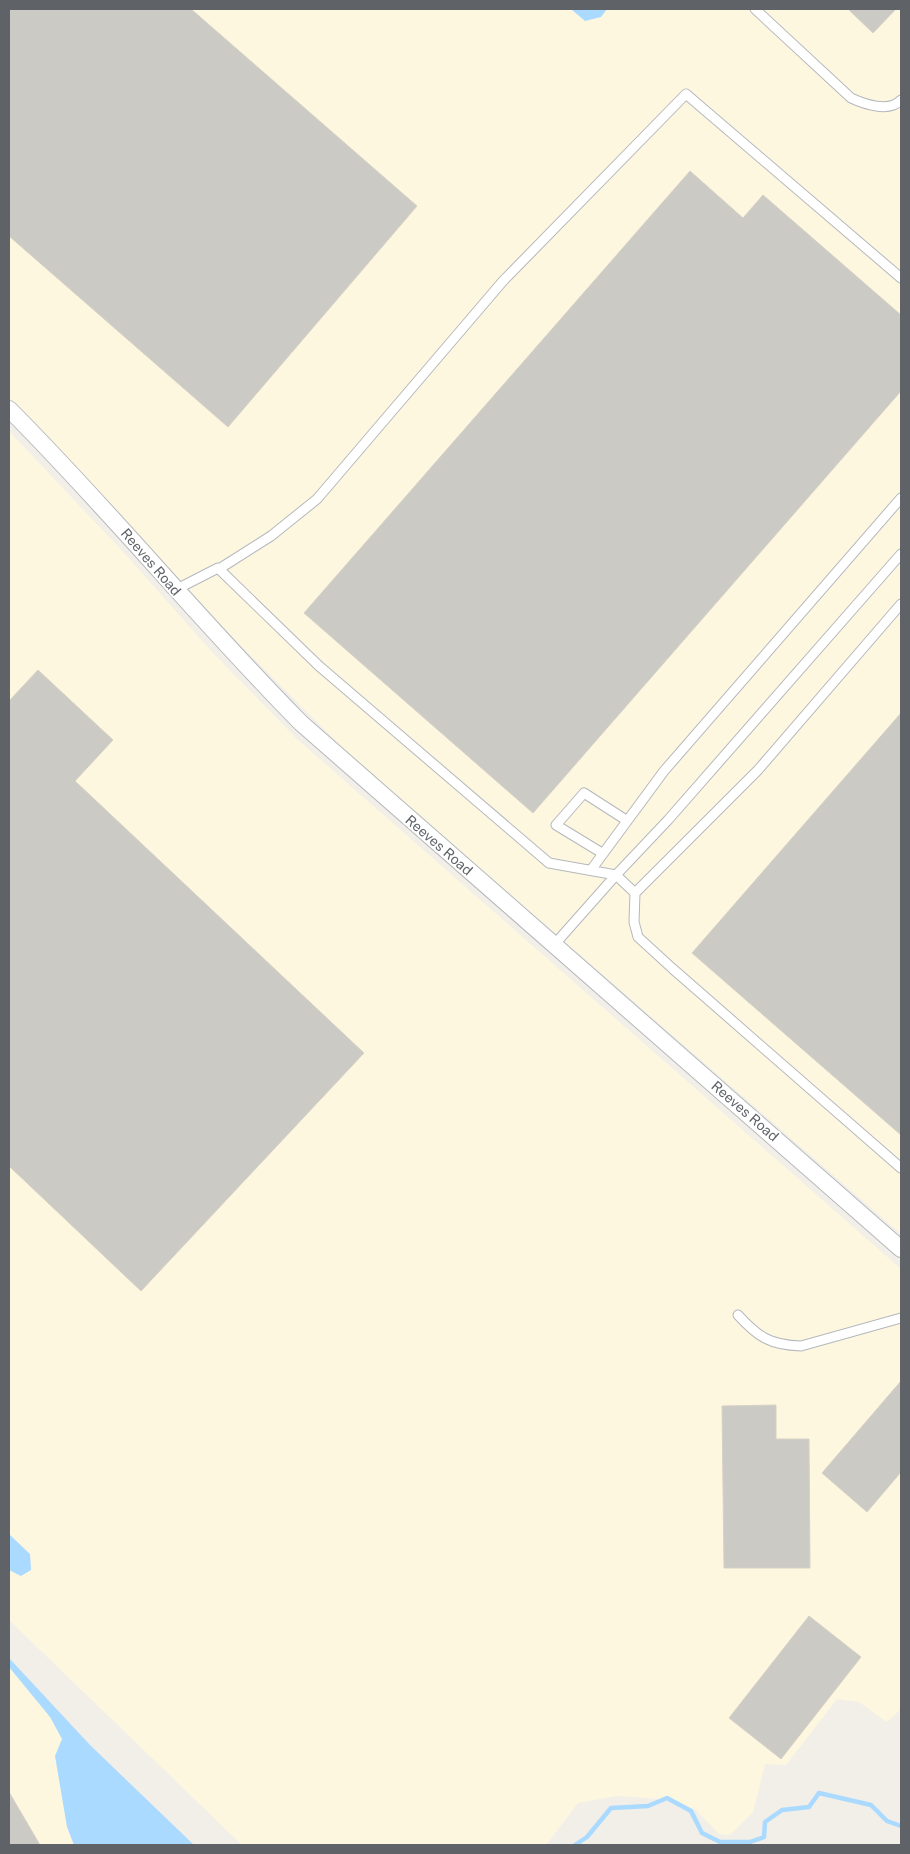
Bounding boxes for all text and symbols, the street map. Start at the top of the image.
street label: Reeves Road [118,525,184,599]
street label: Reeves Road [402,812,476,878]
street label: Reeves Road [708,1078,782,1144]

